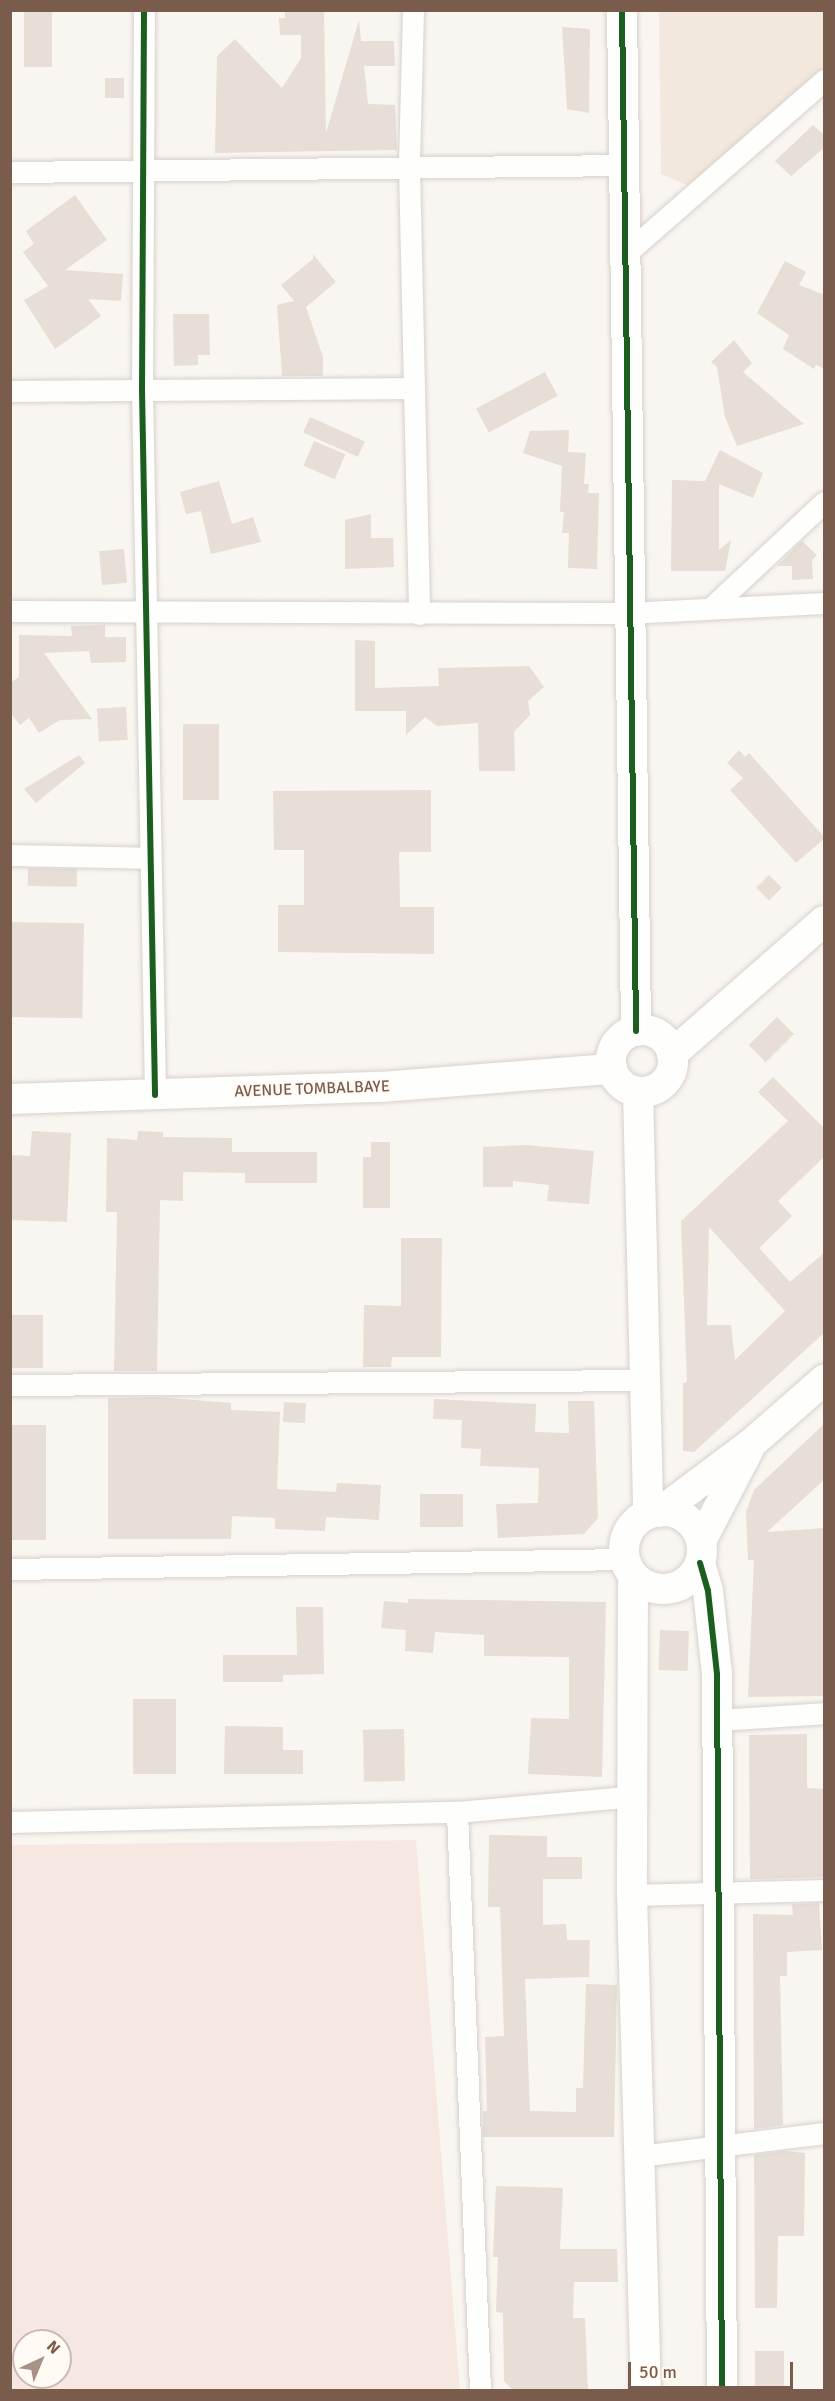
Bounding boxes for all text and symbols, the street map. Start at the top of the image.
street label: AVENUE TOMBALBAYE [234,1077,390,1101]
north arrow [12,2329,72,2389]
text: N [42,2336,64,2359]
scale bar [631,2350,796,2388]
text: 50 m [639,2361,677,2383]

